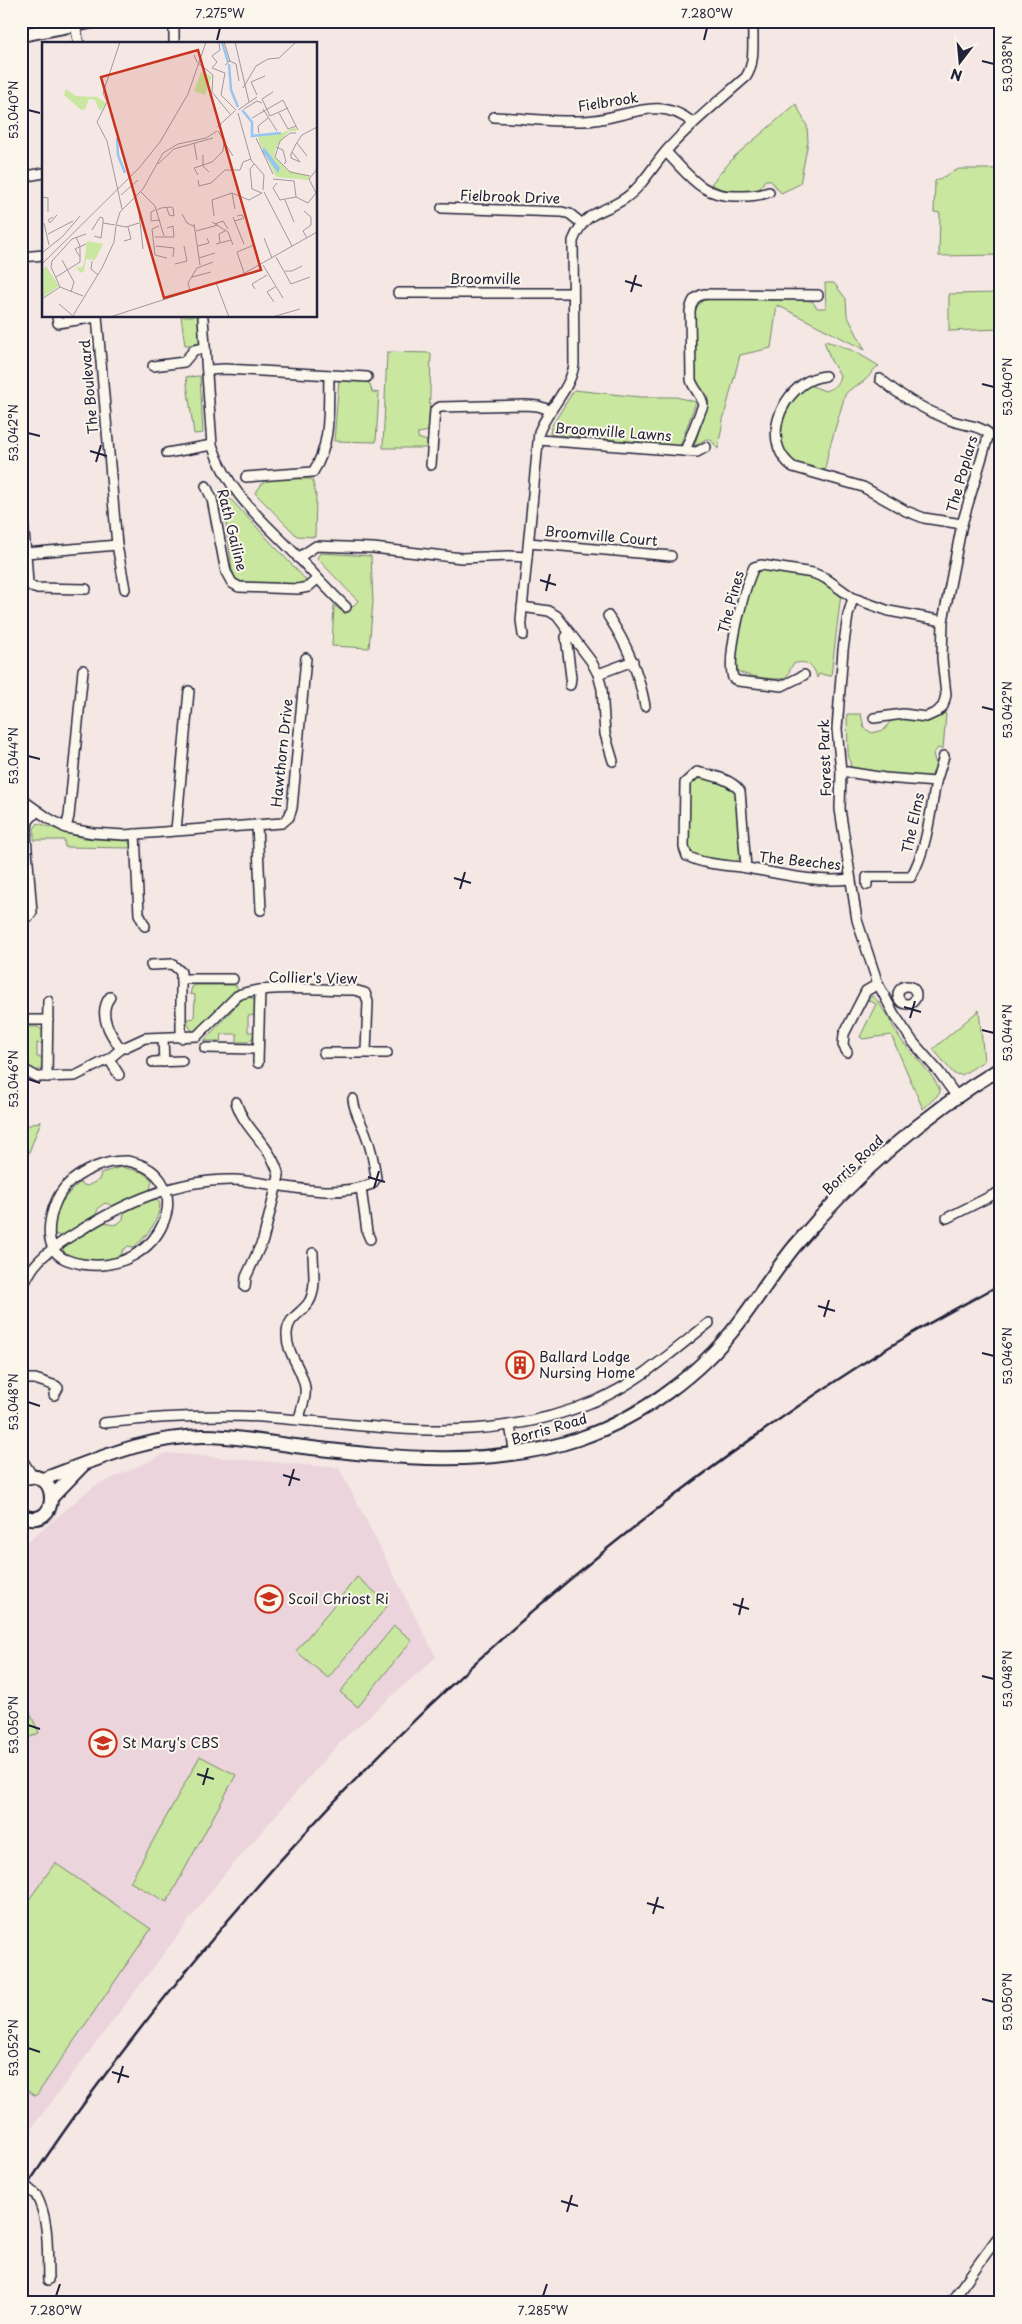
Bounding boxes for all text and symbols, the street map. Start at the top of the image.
text: 7.275°W [195,4,245,22]
text: 7.280°W [681,4,734,22]
text: 53.038°N [998,35,1016,93]
north arrow [934,38,984,88]
inset map [42,42,318,318]
text: N [948,63,965,87]
text: 53.040°N [4,81,22,139]
street label: Fielbrook [576,86,640,117]
street label: Fielbrook Drive [459,184,561,209]
street label: Broomville [449,268,521,289]
street label: The Boulevard [74,338,103,435]
text: 53.040°N [998,358,1016,416]
text: 53.042°N [4,404,22,462]
street label: Broomville Lawns [554,417,672,446]
street label: The Poplars [941,433,983,515]
street label: Rath Gailine [212,486,253,573]
street label: Broomville Court [544,520,659,551]
street label: The Pines [712,568,749,636]
text: 53.042°N [998,681,1016,739]
street label: Hawthorn Drive [265,698,298,808]
street label: Forest Park [813,718,836,797]
text: 53.044°N [4,727,22,785]
street label: The Elms [896,790,929,855]
street label: The Beeches [758,846,842,875]
street label: Collier's View [269,966,358,989]
text: 53.044°N [998,1004,1016,1062]
text: 53.046°N [4,1050,22,1108]
street label: Borris Road [817,1130,888,1199]
text: 53.046°N [998,1327,1016,1385]
place label: Ballard Lodge Nursing Home [539,1346,635,1383]
building icon: Ballard Lodge Nursing Home [505,1350,535,1380]
text: 53.048°N [4,1373,22,1431]
street label: Borris Road [508,1408,590,1449]
school or university icon: Scoil Chriost Ri [254,1584,284,1614]
place label: Scoil Chriost Ri [288,1588,389,1609]
text: 53.048°N [998,1650,1016,1708]
text: 53.050°N [4,1696,22,1754]
school or university icon: St Mary's CBS [88,1728,118,1758]
place label: St Mary's CBS [122,1732,219,1753]
text: 53.050°N [998,1973,1016,2031]
text: 53.052°N [4,2019,22,2077]
text: 7.280°W [30,2301,83,2319]
text: 7.285°W [518,2301,569,2319]

